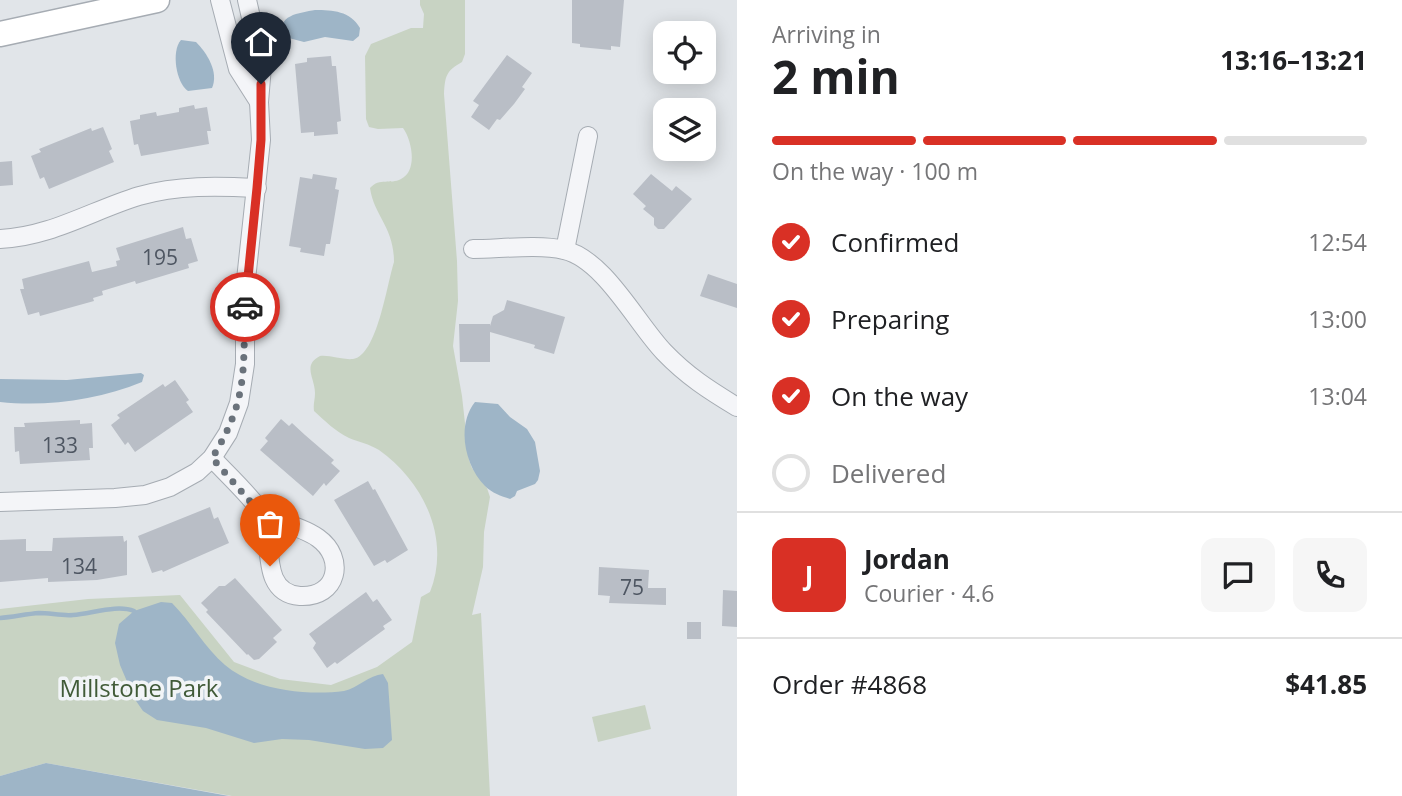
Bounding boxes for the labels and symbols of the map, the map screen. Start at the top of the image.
pin [231,12.0,291,84]
house number: 195 [142,243,178,271]
courier [210,272,280,342]
house number: 133 [42,431,78,459]
pin [240,494,300,566]
house number: 134 [61,552,97,580]
house number: 75 [620,573,644,601]
park label: Millstone Park [60,671,219,704]

